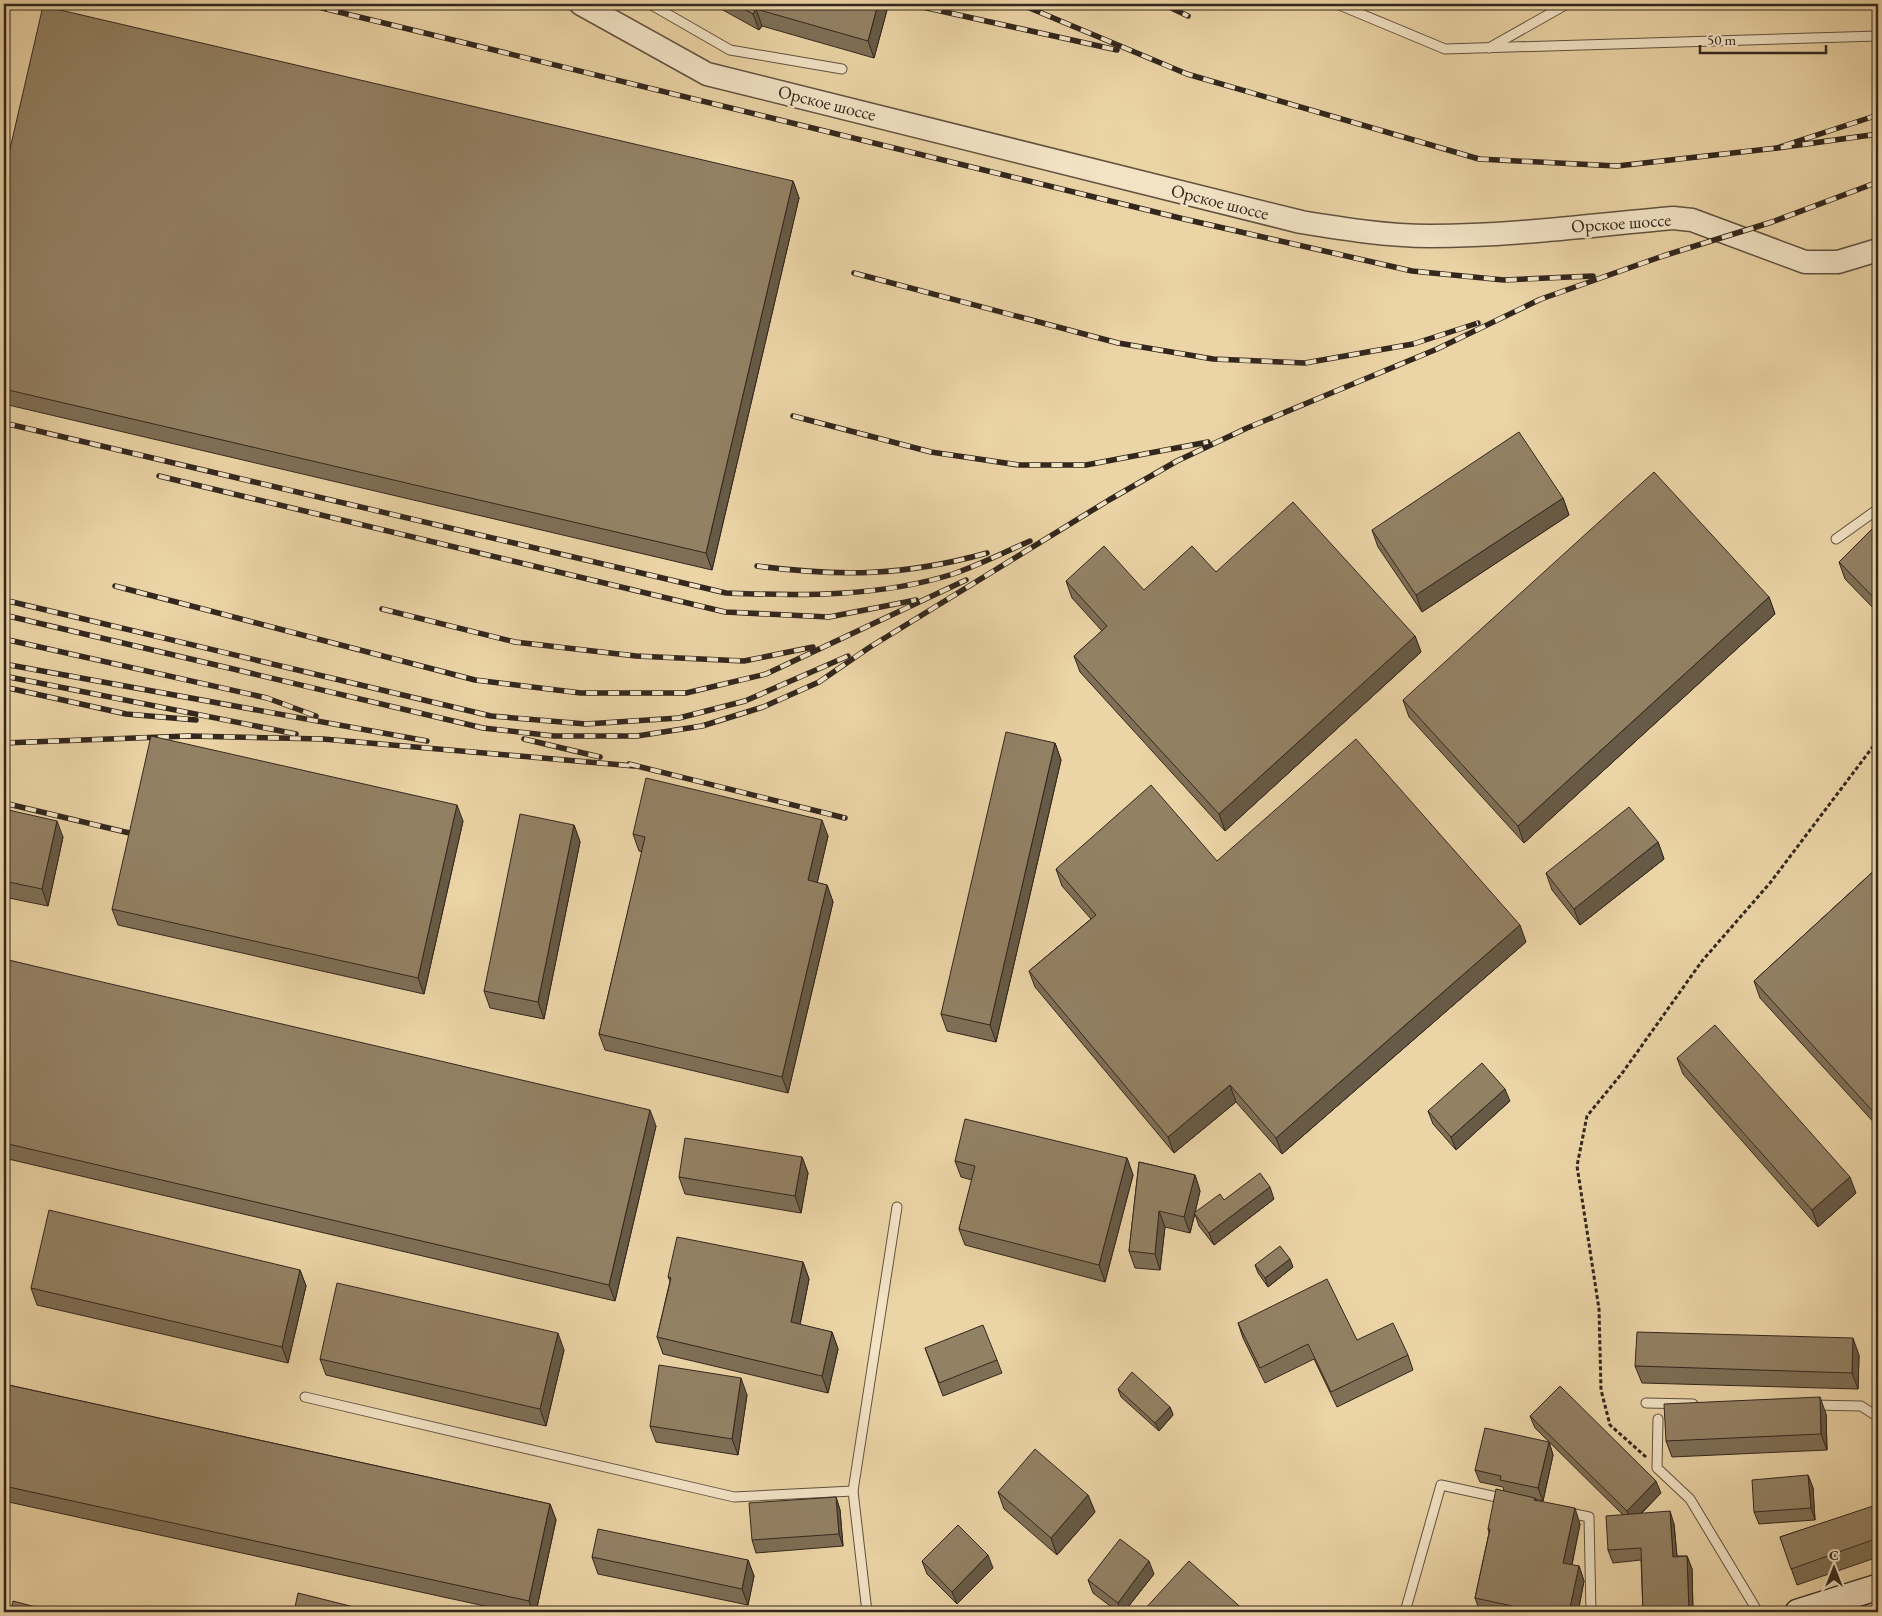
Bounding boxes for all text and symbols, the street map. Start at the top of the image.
scale bar [1700,22,1826,54]
text: 50 m [1707,30,1736,49]
street label: Орское шоссе [776,79,879,126]
street label: Орское шоссе [1169,178,1272,225]
street label: Орское шоссе [1570,208,1672,237]
north arrow [1810,1544,1860,1594]
text: С [1829,1546,1839,1564]

